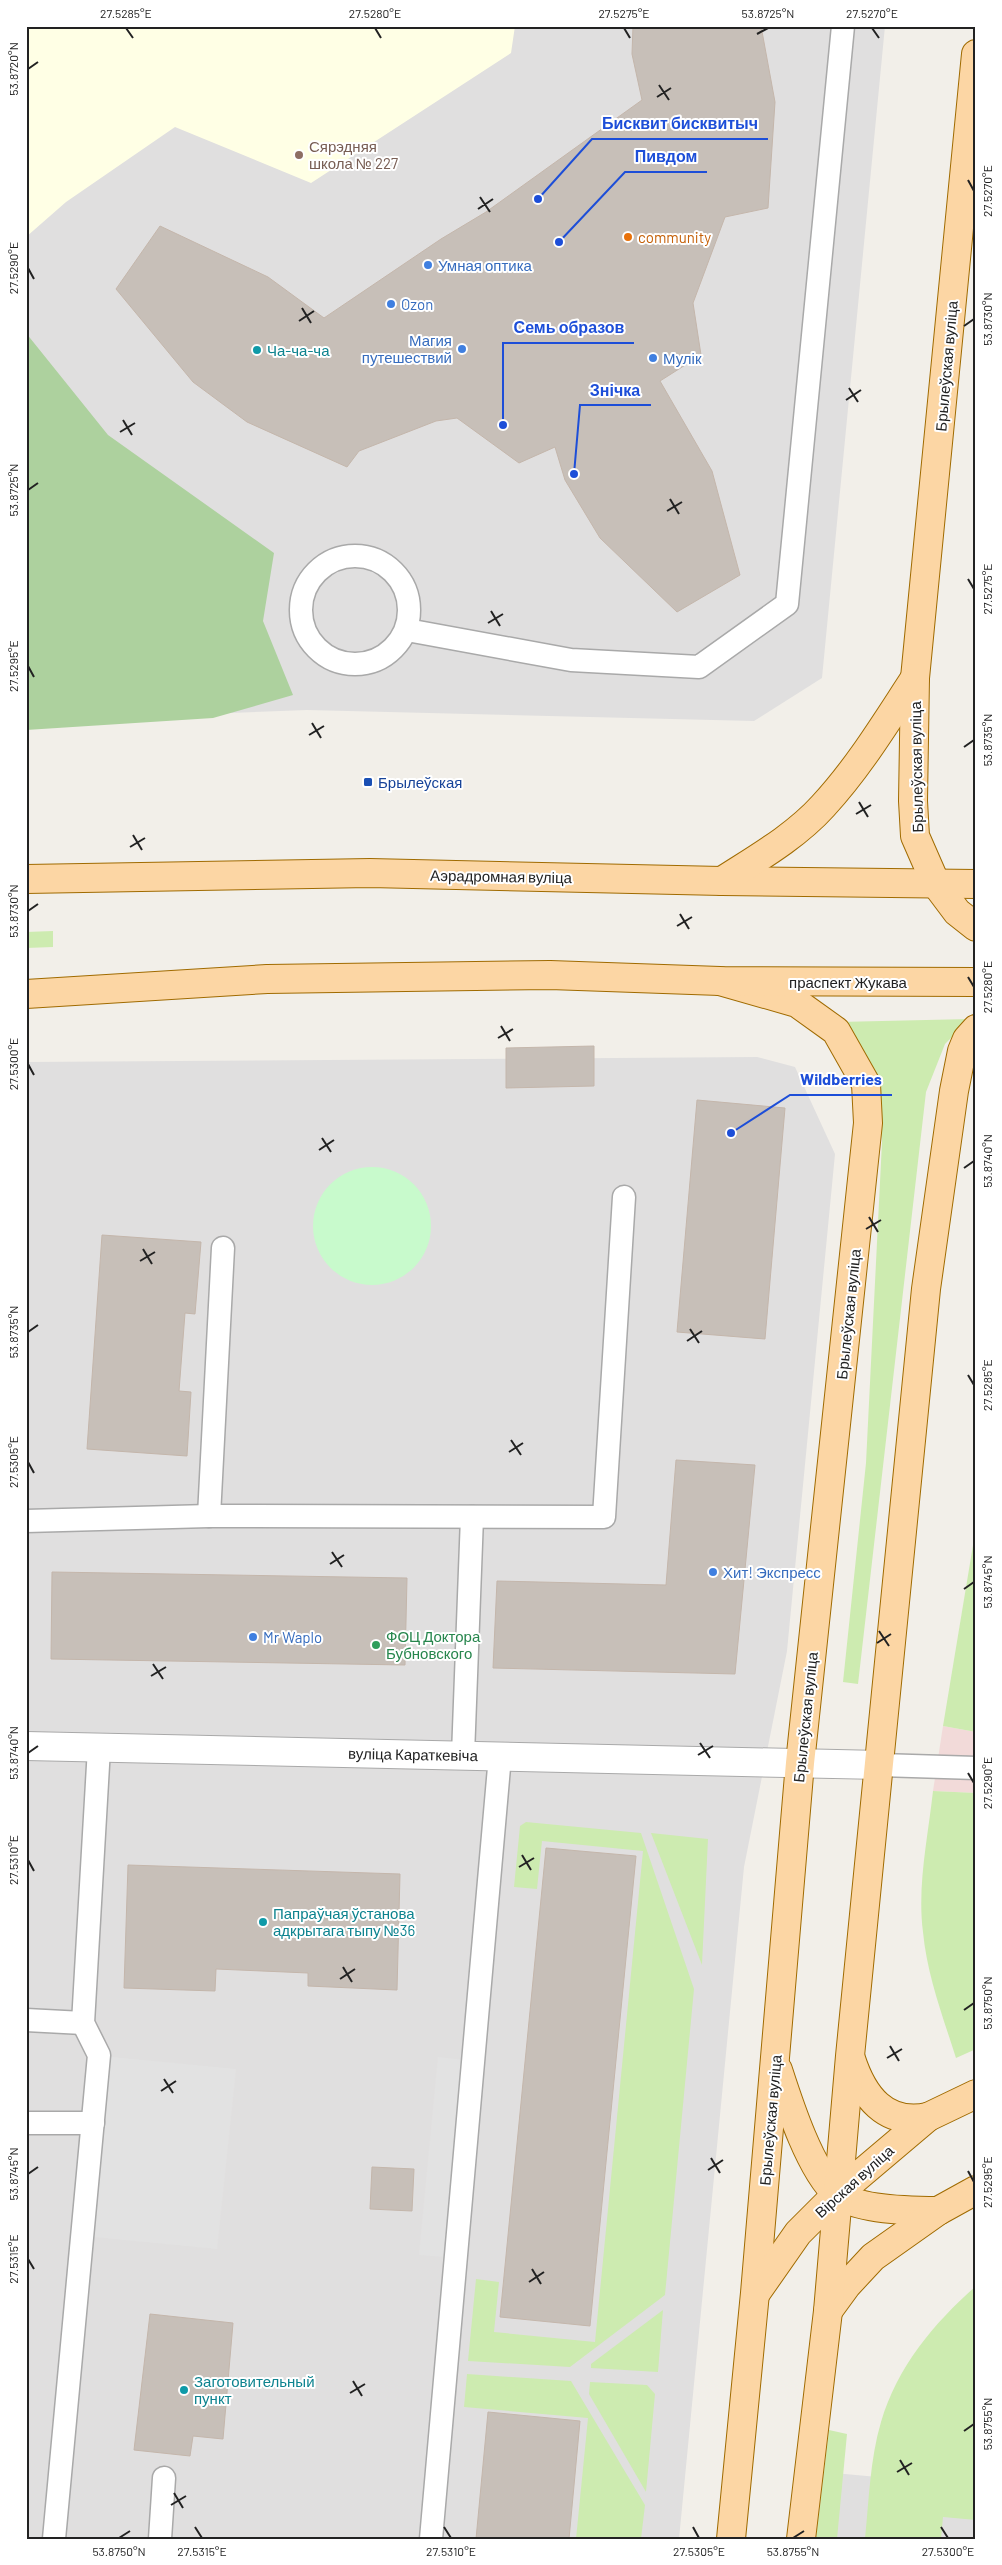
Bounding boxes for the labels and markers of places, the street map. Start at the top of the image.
callout: Бисквит бисквитыч [592,108,768,139]
place label: Сярэдняя школа № 227 [309,137,398,172]
callout: Пивдом [625,141,707,172]
marker: Сярэдняя школа № 227 [293,149,305,161]
place label: community [638,228,711,246]
marker: community [622,231,634,243]
place label: Умная оптика [438,256,533,274]
marker: Умная оптика [422,259,434,271]
place label: Ozon [401,295,433,313]
marker: Ozon [385,298,397,310]
callout: Семь образов [503,312,634,343]
place label: Магия путешествий [362,331,452,366]
place label: Ча-ча-ча [267,341,330,359]
marker: Магия путешествий [456,343,468,355]
marker: Ча-ча-ча [251,344,263,356]
place label: Мулік [663,349,702,367]
marker: Мулік [647,352,659,364]
callout: Знічка [580,374,651,405]
place label: Брылеўская [378,773,462,791]
marker: Брылеўская [362,776,374,788]
callout: Wildberries [790,1064,892,1095]
place label: Хит! Экспресс [723,1563,821,1581]
marker: Хит! Экспресс [707,1566,719,1578]
place label: ФОЦ Доктора Бубновского [386,1627,481,1662]
place label: Mr Waplo [263,1628,322,1646]
marker: Mr Waplo [247,1631,259,1643]
marker: ФОЦ Доктора Бубновского [370,1639,382,1651]
place label: Папраўчая ўстанова адкрытага тыпу №36 [273,1904,415,1939]
marker: Папраўчая ўстанова адкрытага тыпу №36 [257,1916,269,1928]
place label: Заготовительный пункт [194,2372,315,2407]
marker: Заготовительный пункт [178,2384,190,2396]

